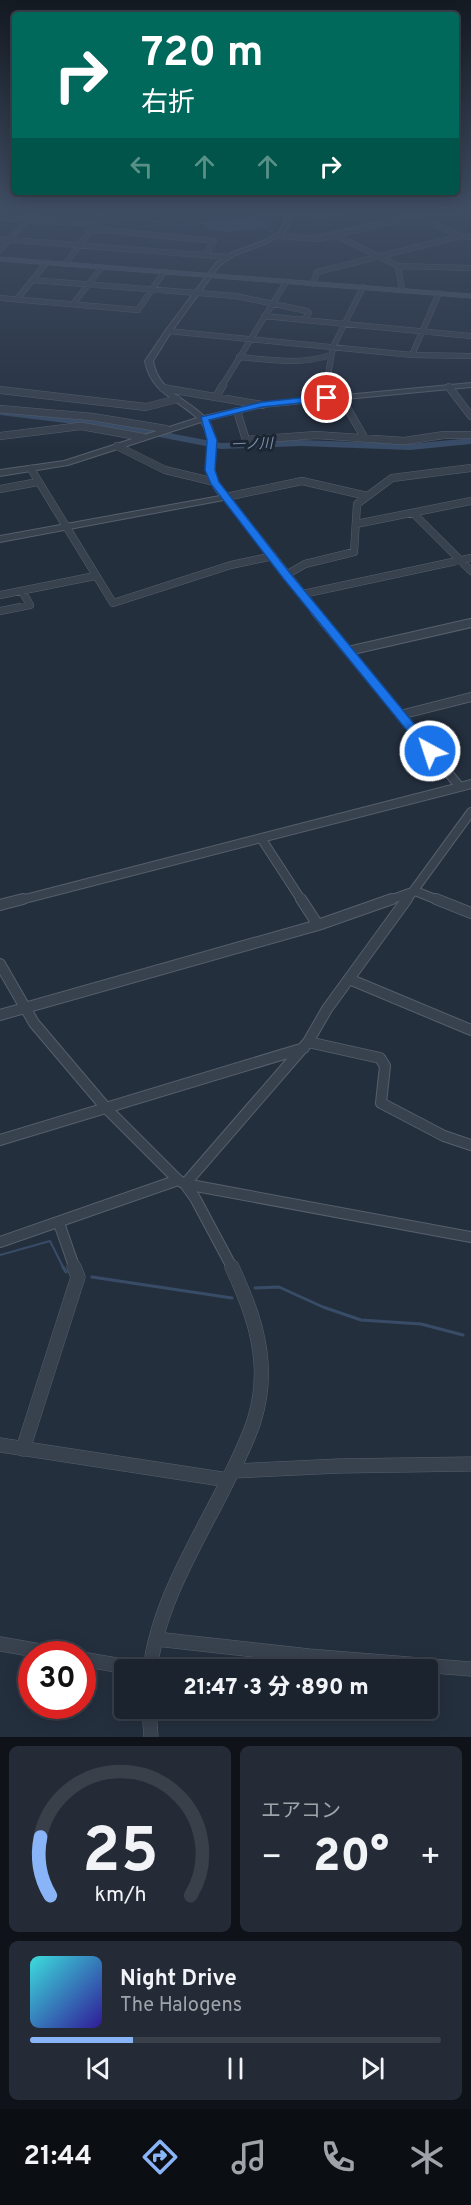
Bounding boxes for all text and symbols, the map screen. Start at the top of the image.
text: 720 m [141,28,264,81]
icon: right [42,36,120,114]
text: 右折 [141,87,195,121]
icon: left [125,150,158,183]
icon: ahead [188,150,221,183]
icon: ahead [251,150,284,183]
icon: right [314,150,347,183]
pin [301,372,352,423]
icon: arrive [310,381,343,414]
water label: 一ノ川 [231,436,275,454]
position arrow [398,719,462,783]
speed limit sign: 30 [18,1641,96,1719]
text: 21:47 · 3 分 · 890 m [183,1675,369,1702]
text: エアコン [261,1799,341,1825]
text: 25 [82,1815,158,1894]
text: 20° [313,1830,389,1887]
text: − [261,1838,282,1880]
text: + [420,1838,441,1880]
text: km/h [94,1882,146,1909]
text: Night Drive [120,1966,237,1993]
text: The Halogens [120,1993,242,2019]
icon: previous [82,2052,115,2085]
icon: pause [219,2052,252,2085]
icon: next [356,2052,389,2085]
icon: directions [139,2136,181,2178]
icon: music [228,2136,270,2178]
icon: phone [317,2136,359,2178]
icon: climate [406,2136,448,2178]
text: 21:44 [23,2140,92,2174]

